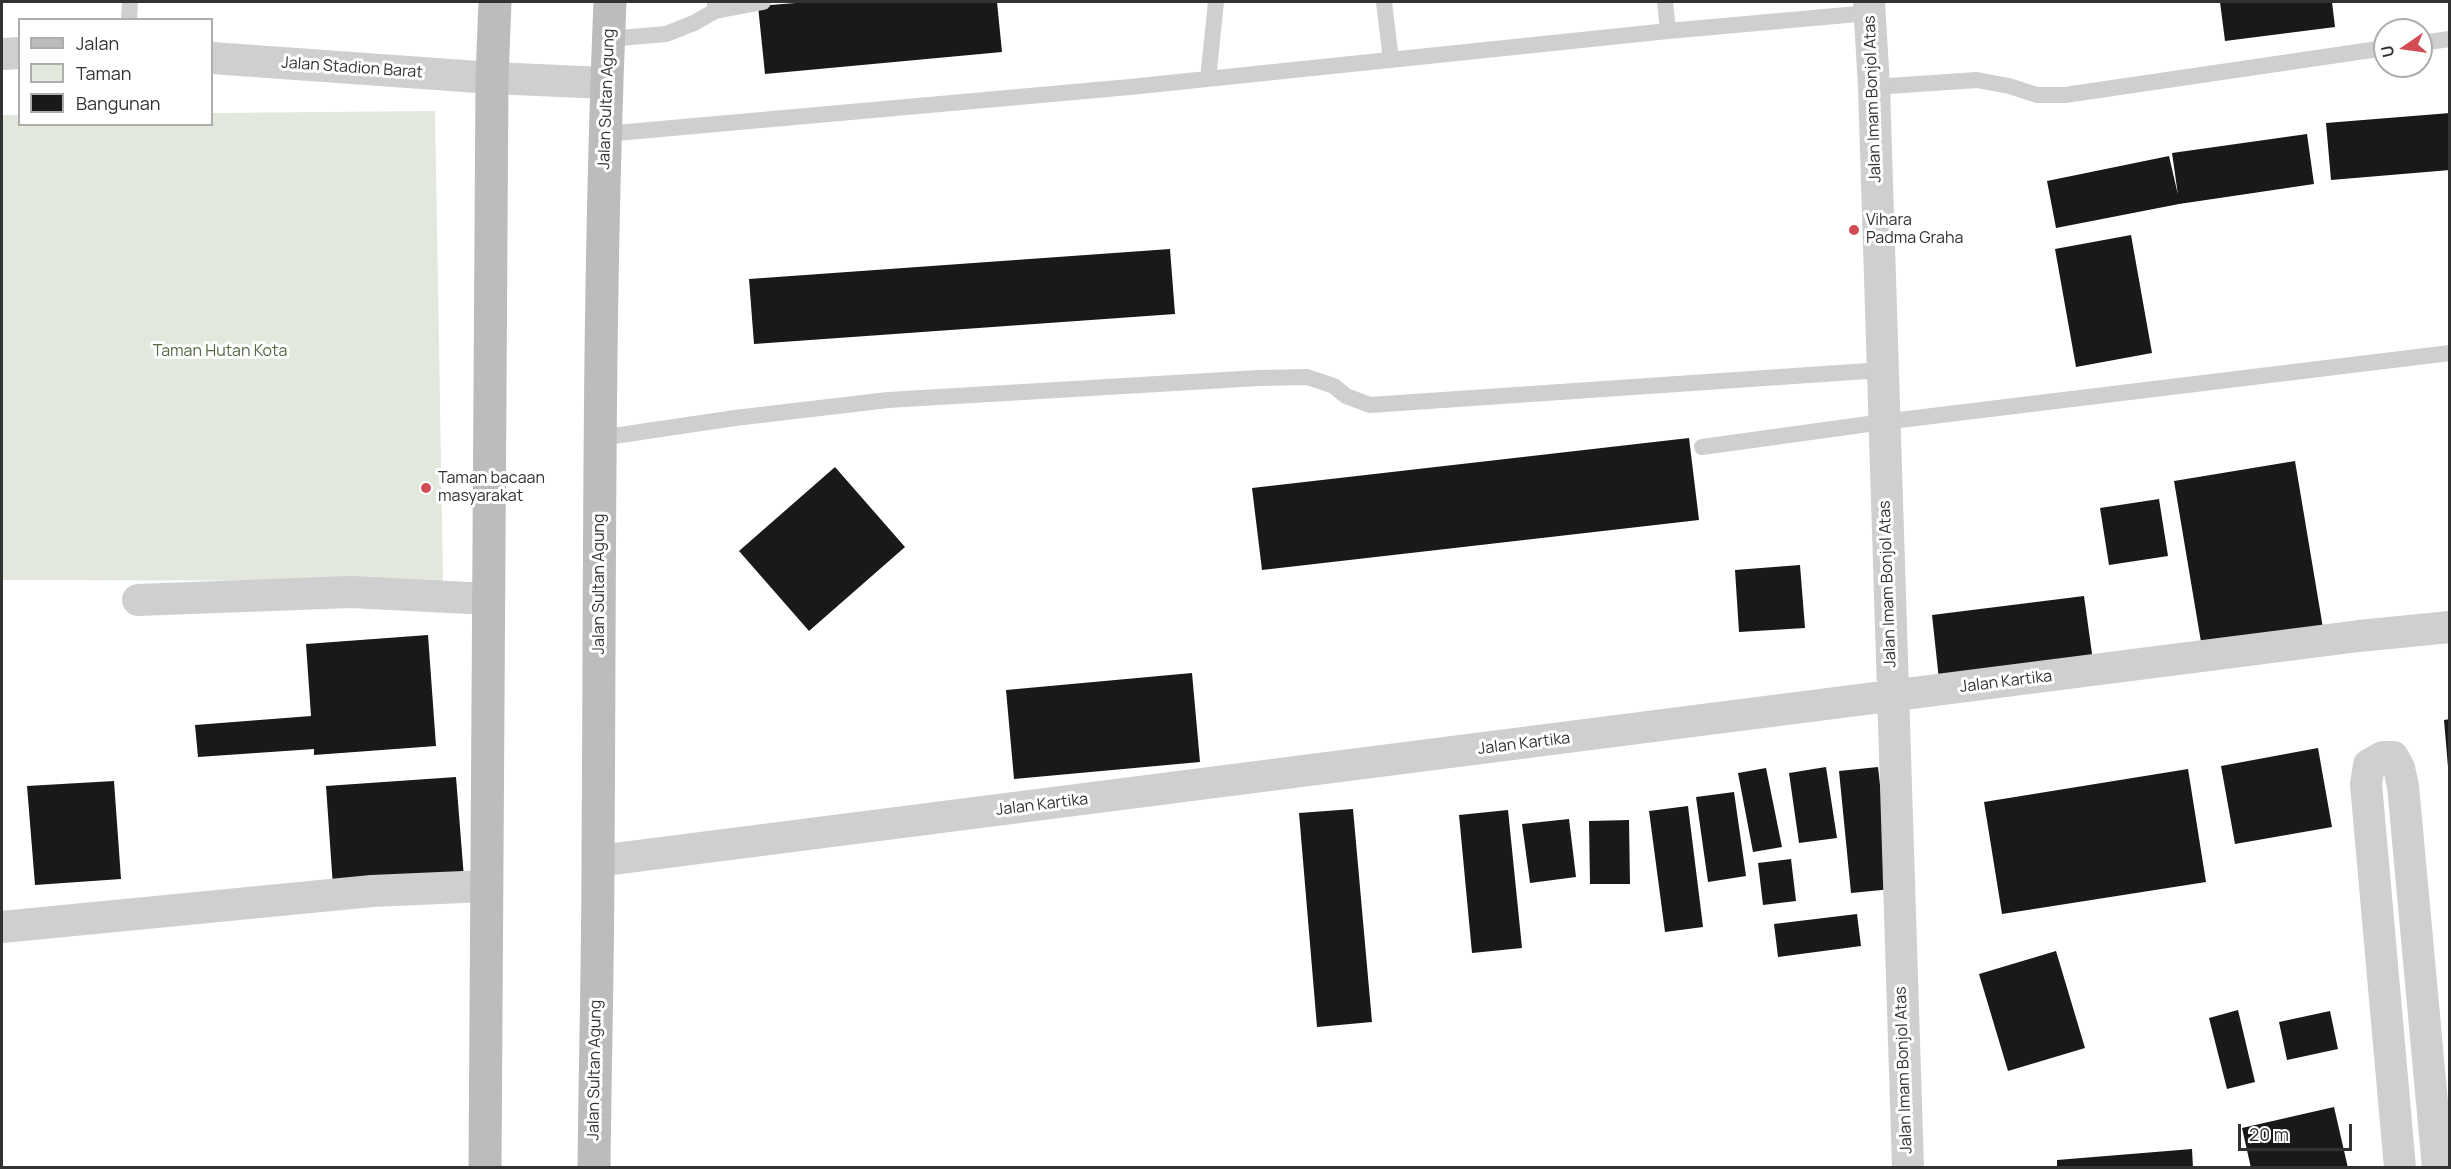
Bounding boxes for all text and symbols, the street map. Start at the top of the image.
street label: Jalan Imam Bonjol Atas [1860,15,1886,183]
legend [18,18,213,126]
north arrow [2373,18,2433,78]
street label: Jalan Sultan Agung [595,28,619,170]
text: Jalan [76,31,119,55]
text: U [2375,44,2399,60]
street label: Jalan Stadion Barat [281,53,423,83]
text: Taman [76,61,131,85]
text: Bangunan [76,91,160,115]
place label: Vihara Padma Graha [1866,211,1963,249]
marker: Vihara Padma Graha [1847,223,1861,237]
park label: Taman Hutan Kota [153,342,287,362]
place label: Taman bacaan masyarakat [438,469,545,507]
marker: Taman bacaan masyarakat [419,481,433,495]
street label: Jalan Imam Bonjol Atas [1875,500,1901,668]
street label: Jalan Sultan Agung [590,514,610,654]
street label: Jalan Kartika [1959,667,2053,697]
street label: Jalan Kartika [1477,729,1571,759]
street label: Jalan Kartika [995,790,1089,820]
street label: Jalan Imam Bonjol Atas [1891,986,1917,1154]
street label: Jalan Sultan Agung [584,999,606,1141]
scale bar [2241,1112,2355,1150]
text: 20 m [2249,1122,2289,1146]

